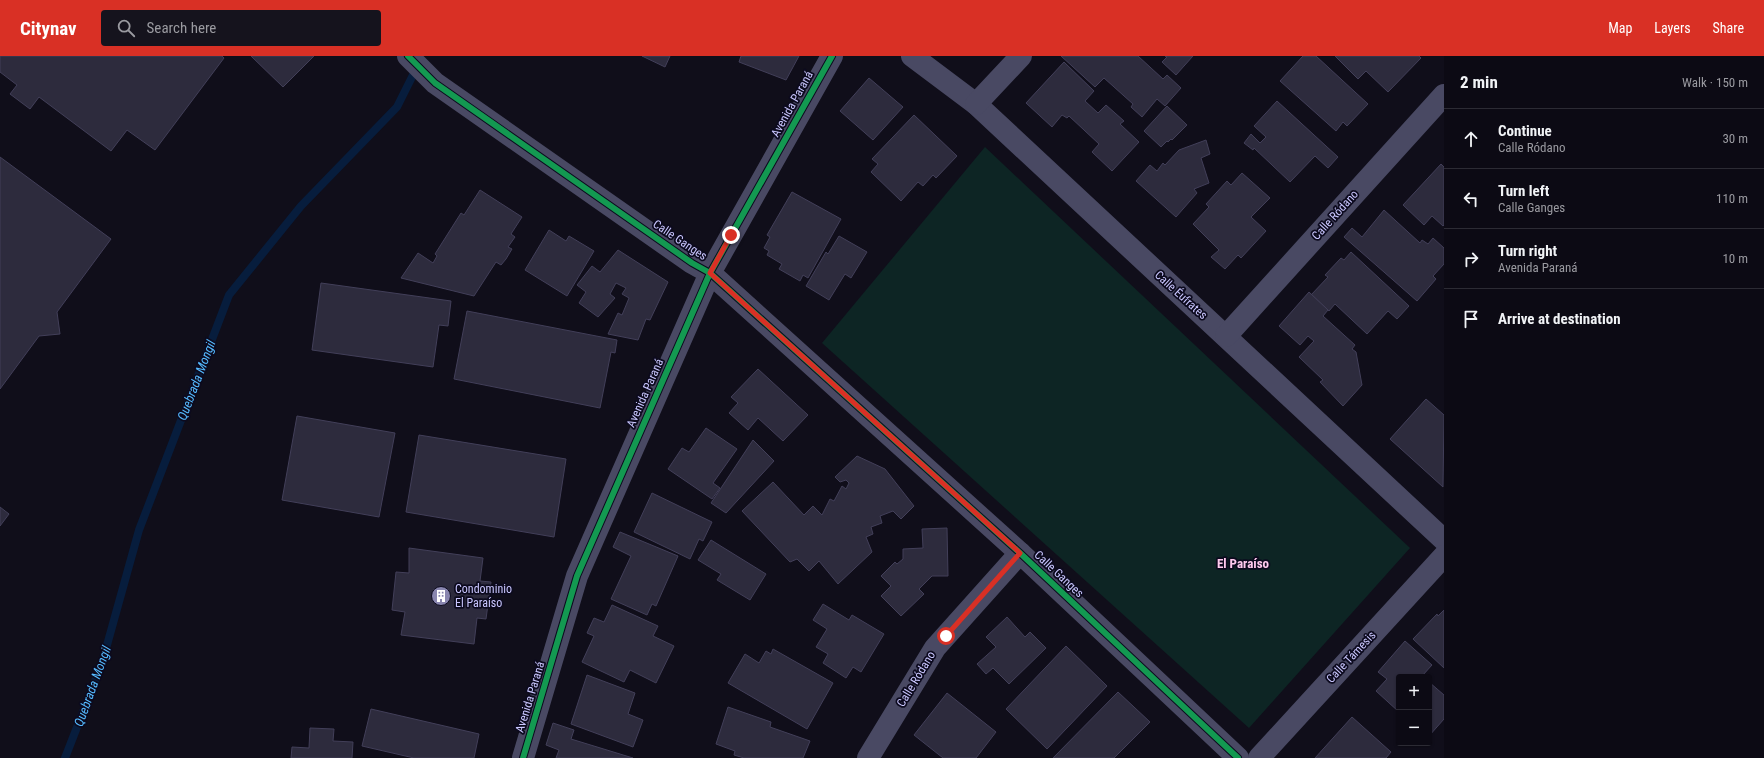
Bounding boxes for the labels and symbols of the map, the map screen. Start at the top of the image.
street label: Avenida Paraná [768,68,816,139]
street label: Calle Ródano [1309,187,1361,243]
street label: Calle Ganges [650,217,710,263]
route end [722,226,740,244]
street label: Calle Éufrates [1152,267,1211,322]
water label: Quebrada Mongil [174,337,219,422]
street label: Avenida Paraná [624,356,666,429]
street label: Calle Ganges [1032,548,1086,600]
district label: El Paraíso [1217,556,1270,571]
place label: Condominio El Paraíso [455,582,512,610]
building icon: Condominio El Paraíso [430,585,452,607]
route start [937,627,955,645]
street label: Calle Támesis [1323,628,1379,686]
water label: Quebrada Mongil [71,643,114,729]
street label: Calle Ródano [894,649,938,709]
street label: Avenida Paraná [513,660,547,734]

